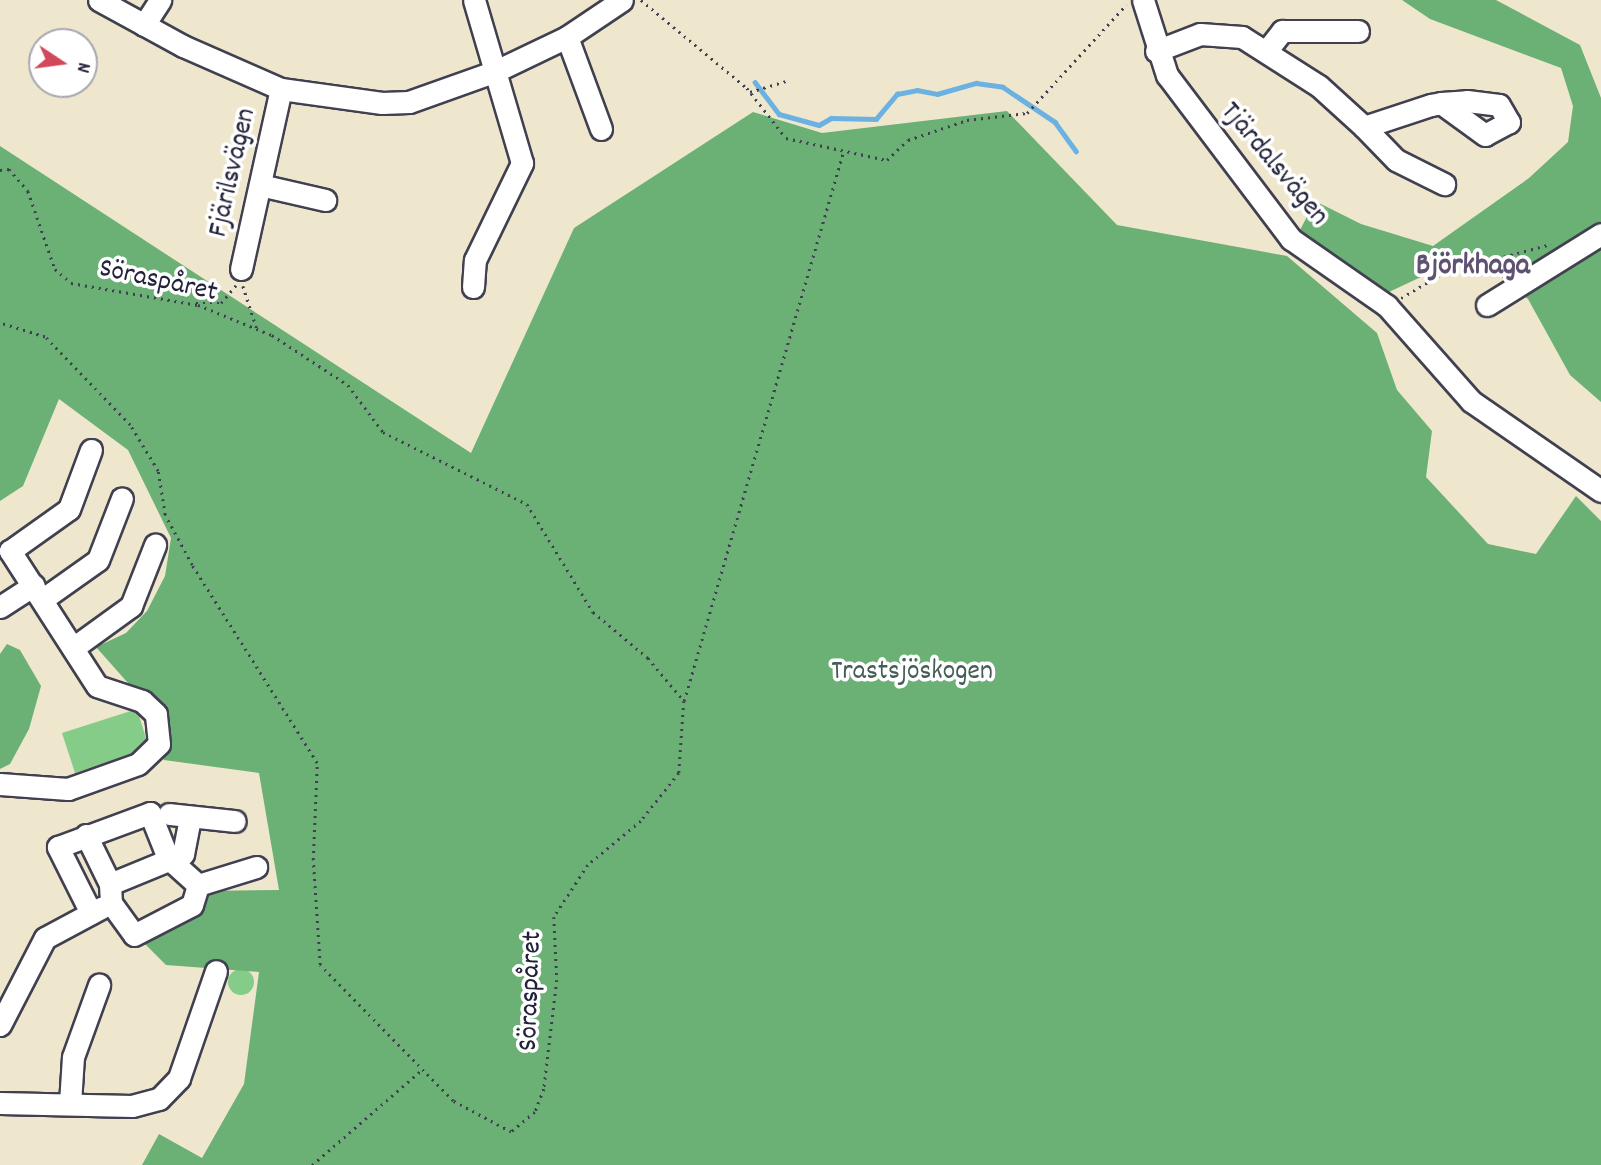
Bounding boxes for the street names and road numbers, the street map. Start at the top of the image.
street label: Tjärdalsvägen [1212,96,1334,234]
street label: Fjärilsvägen [203,105,265,241]
street label: Söraspåret [96,253,220,311]
street label: Söraspåret [513,930,551,1052]

